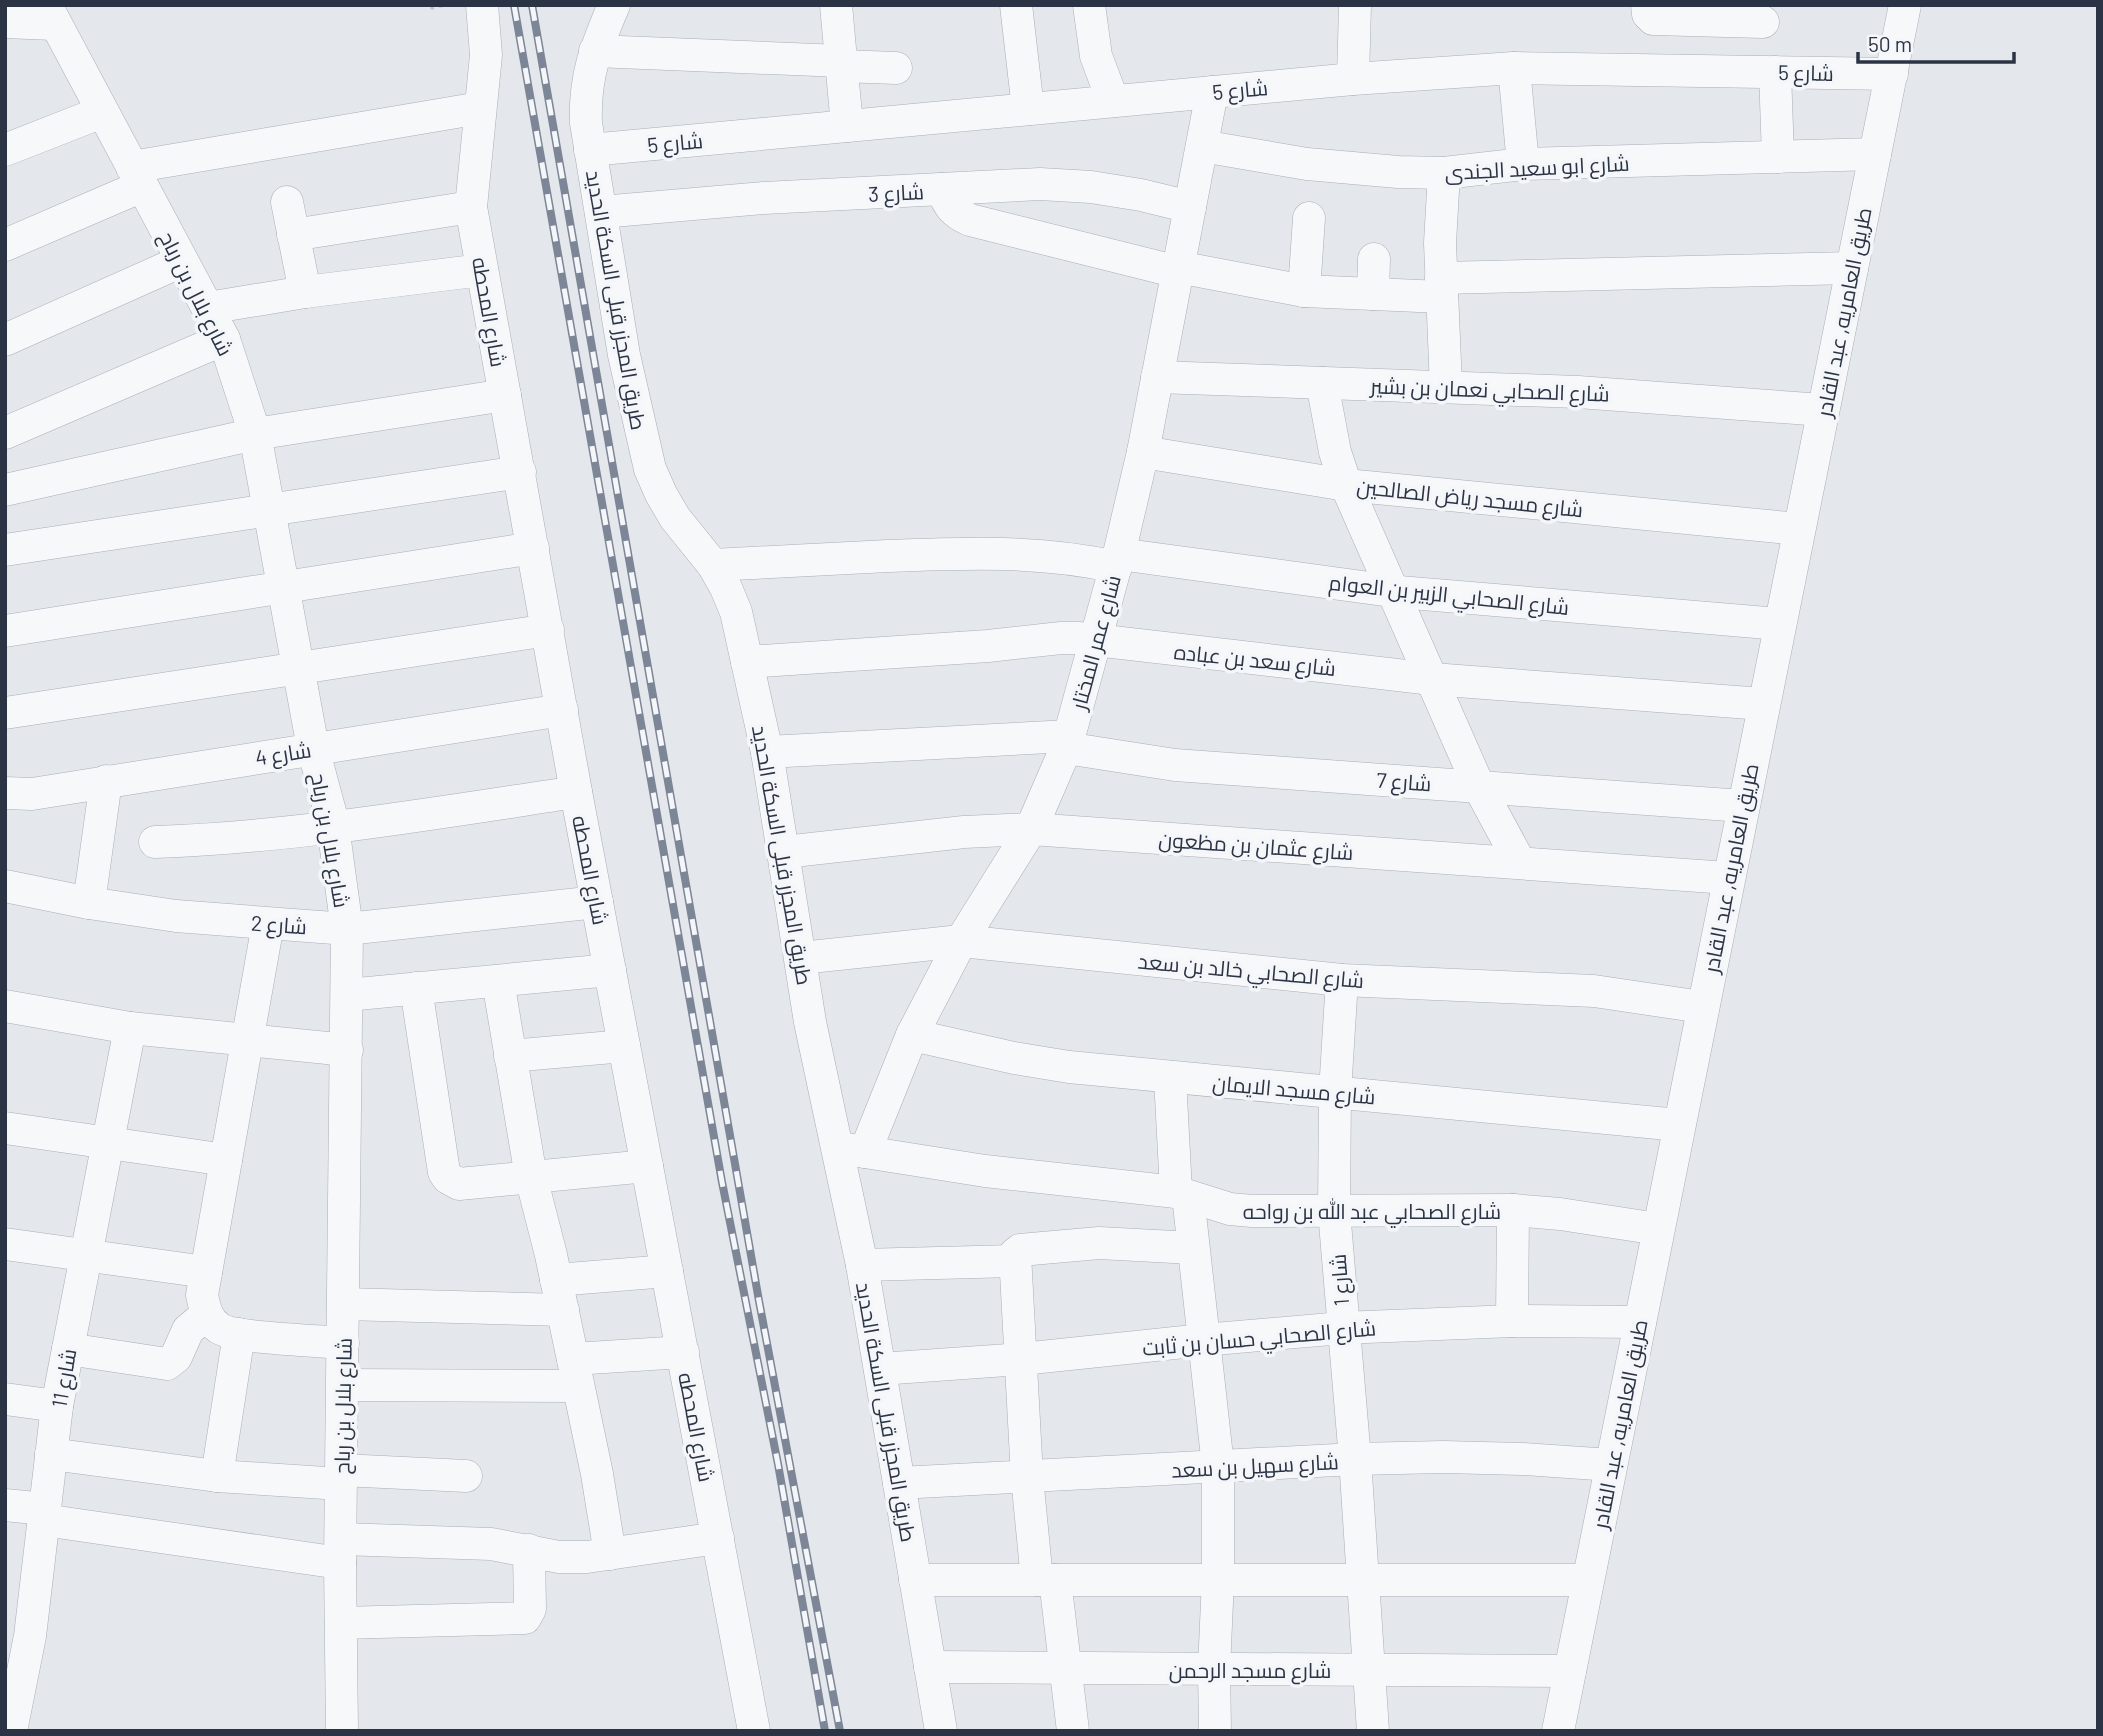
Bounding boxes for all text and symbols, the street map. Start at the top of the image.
scale bar [1858,21,2014,65]
text: 50 m [1868,31,1912,56]
street label: شارع 5 [1778,59,1834,88]
street label: شارع 5 [1211,74,1269,107]
street label: شارع 5 [646,127,704,160]
street label: شارع ابو سعيد الجندى [1444,150,1630,187]
street label: طريق المجزر قبلى السكة الحديد [580,168,652,432]
street label: شارع 3 [868,178,925,209]
street label: طريق العامريه, عبد القادر [1810,205,1878,420]
street label: شارع بلال بن رباح [152,226,239,361]
street label: شارع المحطه [465,255,512,369]
street label: شارع الصحابي نعمان بن بشير [1369,372,1610,411]
street label: شارع مسجد رياض الصالحين [1355,473,1584,524]
street label: شارع الصحابي الزبير بن العوام [1327,569,1570,624]
street label: شارع عمر المختار [1065,572,1128,714]
street label: شارع سعد بن عباده [1172,638,1337,683]
street label: طريق المجزر قبلى السكة الحديد [746,723,818,987]
street label: شارع 4 [253,736,313,773]
street label: طريق العامريه, عبد القادر [1697,761,1765,976]
street label: شارع 7 [1376,767,1432,798]
street label: شارع بلال بن رباح [304,770,355,910]
street label: شارع المحطه [565,813,614,927]
street label: شارع عثمان بن مظعون [1158,826,1354,867]
street label: شارع 2 [250,910,308,941]
street label: شارع الصحابي خالد بن سعد [1136,948,1365,997]
street label: شارع مسجد الايمان [1211,1069,1377,1112]
street label: شارع الصحابي عبد الله بن رواحه [1243,1198,1501,1228]
street label: شارع 1 [1325,1253,1356,1307]
street label: طريق المجزر قبلى السكة الحديد [850,1280,922,1544]
street label: شارع الصحابي حسان بن ثابت [1141,1314,1377,1365]
street label: طريق العامريه, عبد القادر [1586,1317,1654,1532]
street label: شارع بلال بن رباح [328,1337,359,1475]
street label: شارع 11 [46,1346,83,1410]
street label: شارع المحطه [671,1370,720,1484]
street label: شارع سهيل بن سعد [1171,1448,1340,1485]
street label: شارع مسجد الرحمن [1169,1657,1331,1685]

